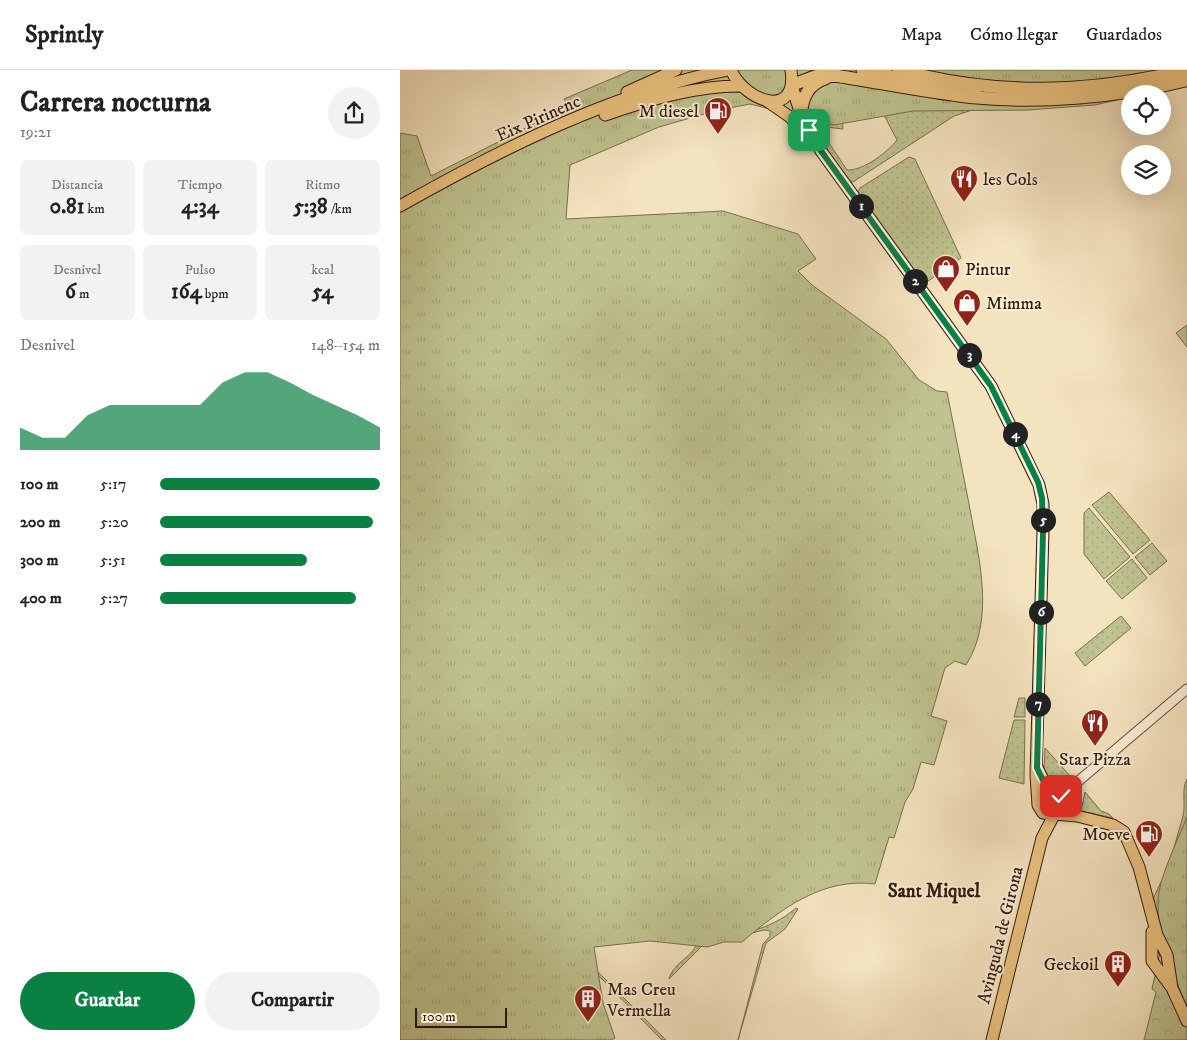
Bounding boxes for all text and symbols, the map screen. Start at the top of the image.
text: Sprintly [25,20,103,50]
text: Mapa [901,24,942,46]
text: Cómo llegar [970,24,1058,46]
text: Guardados [1086,24,1162,46]
text: Carrera nocturna [20,85,211,120]
map controls [1121,85,1171,195]
button: locate [1121,85,1171,135]
button: share [328,87,380,139]
street label: Eix Pirinenc [493,90,584,147]
fuel station icon: M diesel [703,96,733,135]
place label: M diesel [639,101,700,123]
pin [788,109,830,151]
icon: arrive [795,116,823,144]
text: 19:21 [20,122,52,142]
button: layers [1121,145,1171,195]
restaurant icon: les Cols [949,164,979,203]
place label: les Cols [983,169,1038,191]
text: Distancia [51,176,103,194]
text: Tiempo [178,176,222,194]
text: Ritmo [305,176,340,194]
text: 0.81 [50,194,84,220]
text: 4:34 [181,194,219,220]
text: 5:38 [293,194,328,220]
pin: 1 [848,194,874,218]
text: 1 [859,197,864,215]
text: km [84,200,105,218]
text: /km [328,200,352,218]
shop icon: Pintur [931,254,961,293]
place label: Pintur [965,259,1011,281]
text: Desnivel [53,261,101,279]
text: Pulso [185,261,215,279]
text: kcal [311,261,334,279]
pin: 2 [902,268,928,294]
text: 2 [912,272,919,290]
text: 6 [65,279,76,305]
text: 164 [171,279,202,305]
text: 54 [312,279,333,305]
text: m [76,285,90,303]
text: bpm [202,285,229,303]
shop icon: Mimma [952,288,982,327]
place label: Mimma [986,293,1042,315]
text: Desnivel [20,335,75,355]
text: 148–154 m [311,335,380,355]
pin: 3 [956,342,982,368]
text: 3 [967,346,972,364]
pin: 4 [1002,422,1028,446]
text: 4 [1011,425,1020,443]
text: 100 m [20,474,59,494]
text: 5:17 [100,474,126,494]
pin: 5 [1030,508,1056,532]
text: 5 [1040,511,1047,529]
text: 200 m [20,512,61,532]
text: 5:20 [100,512,129,532]
text: 300 m [20,550,59,570]
text: 5:51 [100,550,126,570]
text: 400 m [20,588,62,608]
text: 5:27 [100,588,128,608]
pin: 6 [1028,600,1054,624]
text: 6 [1038,603,1045,621]
pin: 7 [1026,692,1050,716]
text: 7 [1035,695,1042,713]
restaurant icon: Star Pizza [1080,708,1110,747]
place label: Star Pizza [1059,749,1131,771]
pin [1040,775,1082,817]
icon: check [1047,782,1075,810]
fuel station icon: Moeve [1134,819,1164,858]
place label: Moeve [1082,824,1130,846]
street label: Avinguda de Girona [973,864,1029,1006]
district label: Sant Miquel [888,880,981,904]
building icon: Geckoil [1103,949,1133,988]
place label: Geckoil [1044,954,1100,976]
button: Guardar [20,972,195,1030]
button: Compartir [205,972,380,1030]
place label: Mas Creu Vermella [606,979,676,1022]
building icon: Mas Creu Vermella [573,984,603,1023]
scale bar [415,1005,508,1028]
text: 100 m [422,1008,456,1026]

